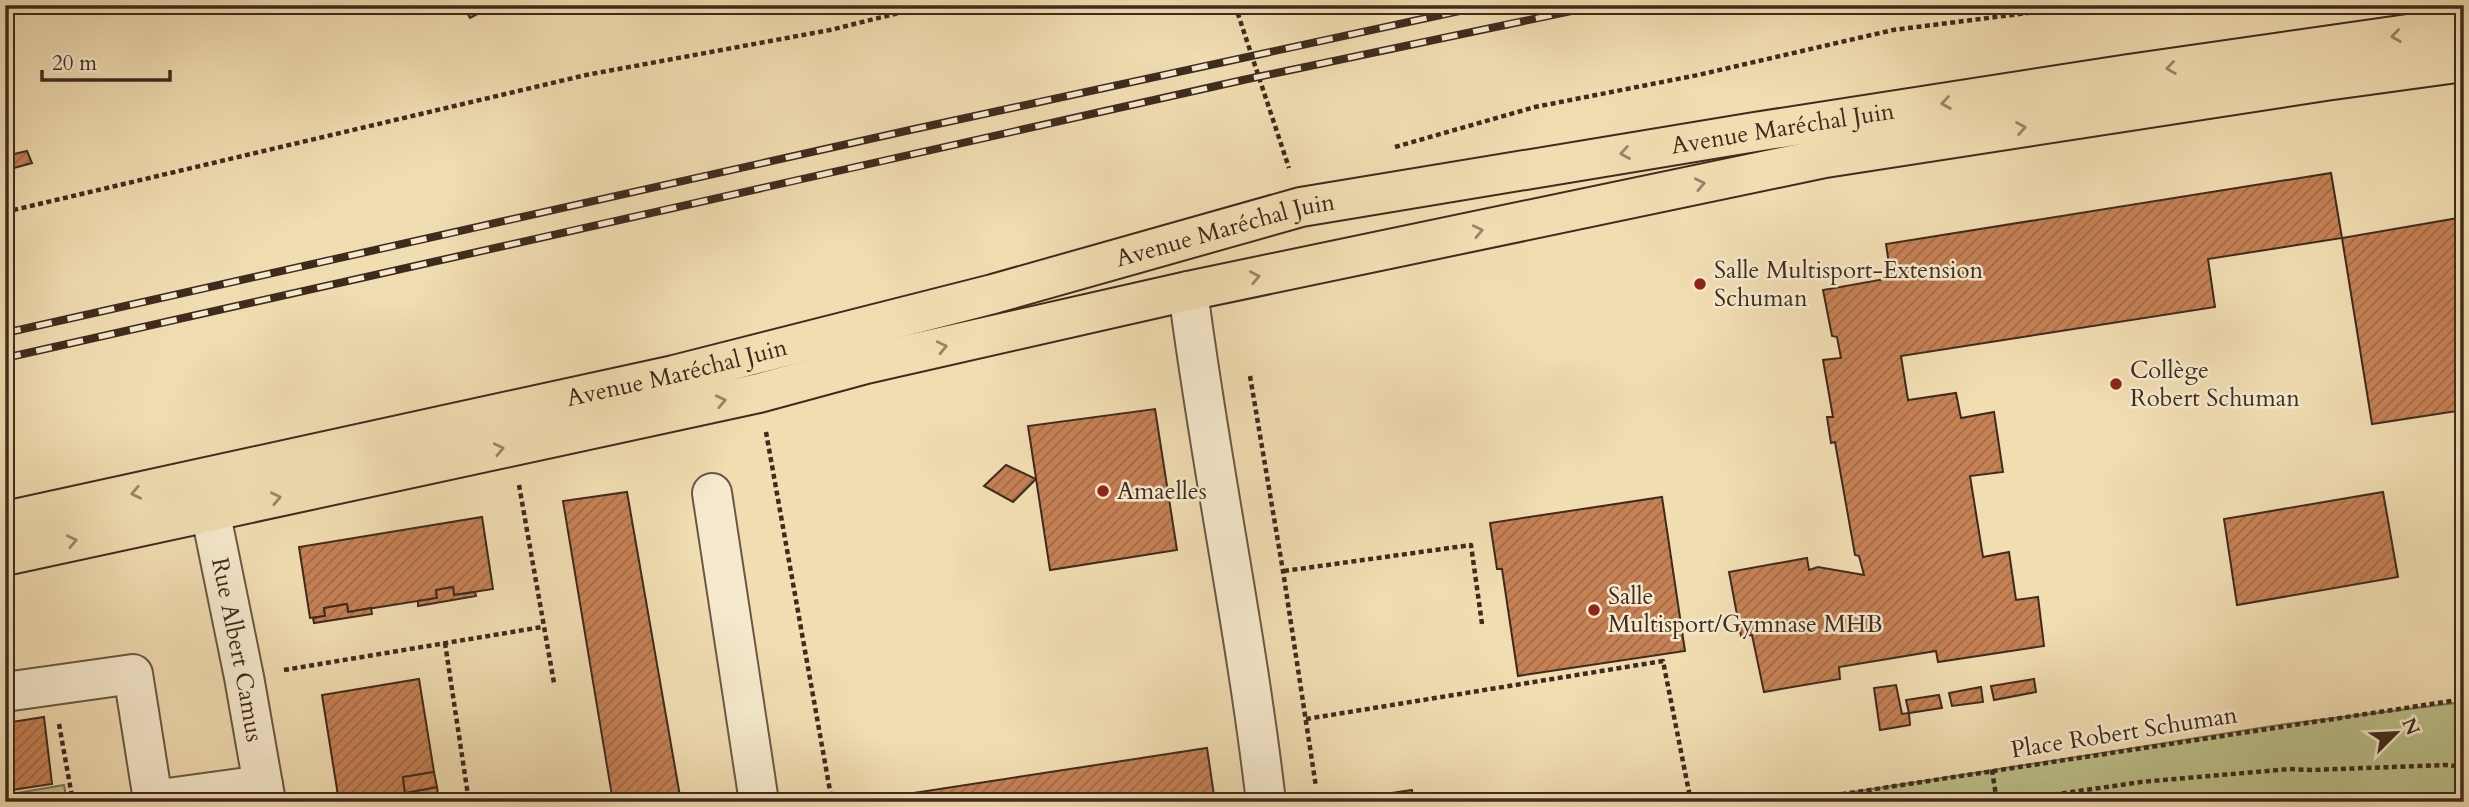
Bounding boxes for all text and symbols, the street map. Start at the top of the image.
one-way arrow [2390,28,2402,43]
scale bar [42,38,170,82]
text: 20 m [52,49,97,78]
one-way arrow [2165,61,2177,76]
street label: Avenue Maréchal Juin [1669,95,1897,163]
one-way arrow [1940,95,1952,110]
one-way arrow [2015,121,2027,136]
one-way arrow [1619,145,1631,160]
one-way arrow [1694,178,1706,193]
street label: Avenue Maréchal Juin [1112,186,1338,275]
one-way arrow [1472,224,1484,239]
place label: Salle Multisport-Extension Schuman [1714,254,1984,315]
one-way arrow [1249,270,1261,285]
marker: Salle Multisport-Extension Schuman [1692,276,1708,292]
street label: Avenue Maréchal Juin [564,331,791,415]
one-way arrow [936,340,948,355]
place label: Collège Robert Schuman [2130,354,2300,415]
marker: Collège Robert Schuman [2108,376,2124,392]
one-way arrow [715,395,727,409]
one-way arrow [493,443,505,457]
place label: Amaelles [1117,475,1207,508]
marker: Amaelles [1095,483,1111,499]
one-way arrow [130,485,142,500]
one-way arrow [270,492,282,507]
one-way arrow [66,535,78,550]
street label: Rue Albert Camus [203,555,271,745]
place label: Salle Multisport/Gymnase MHB [1608,580,1882,641]
marker: Salle Multisport/Gymnase MHB [1586,602,1602,618]
street label: Place Robert Schuman [2009,698,2240,767]
north arrow [2360,698,2430,768]
text: N [2395,714,2426,740]

